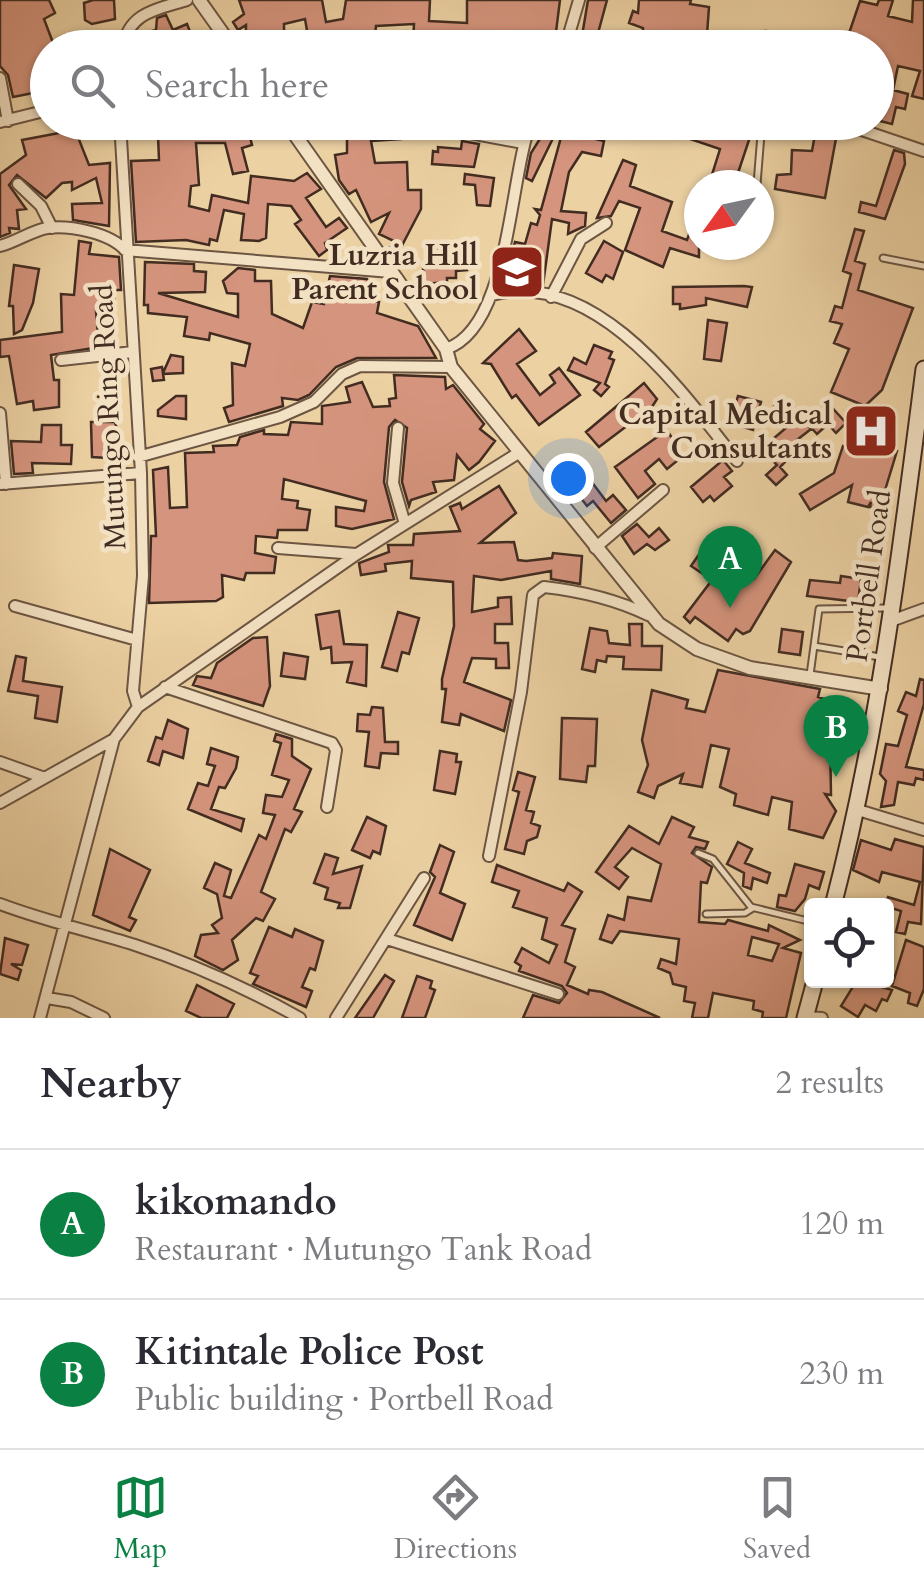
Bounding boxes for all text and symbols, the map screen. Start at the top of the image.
search box [30,30,894,140]
icon: search [65,58,120,113]
text: Search here [145,59,329,111]
north arrow [684,170,774,260]
place label: Luzria Hill Parent School [291,235,478,310]
school or university icon: Luzria Hill Parent School [487,242,547,302]
street label: Mutungo Ring Road [82,283,136,551]
place label: Capital Medical Consultants [618,394,832,469]
hospital icon: Capital Medical Consultants [841,401,901,461]
your location [543,453,594,504]
street label: Portbell Road [837,487,901,665]
pin: A [698,526,762,608]
pin: B [804,694,868,777]
map controls [804,898,894,988]
button: locate [804,898,894,988]
text: Nearby [40,1055,182,1112]
text: 2 results [776,1061,884,1105]
text: kikomando [135,1176,337,1228]
text: A [60,1202,85,1246]
text: 120 m [799,1202,884,1246]
text: Restaurant · Mutungo Tank Road [135,1228,592,1272]
text: Kitintale Police Post [135,1326,484,1378]
text: B [61,1352,84,1396]
text: 230 m [799,1352,884,1396]
text: Public building · Portbell Road [135,1378,553,1422]
tab: Map [113,1470,168,1568]
tab: Directions [394,1470,517,1568]
tab: Saved [743,1470,811,1568]

